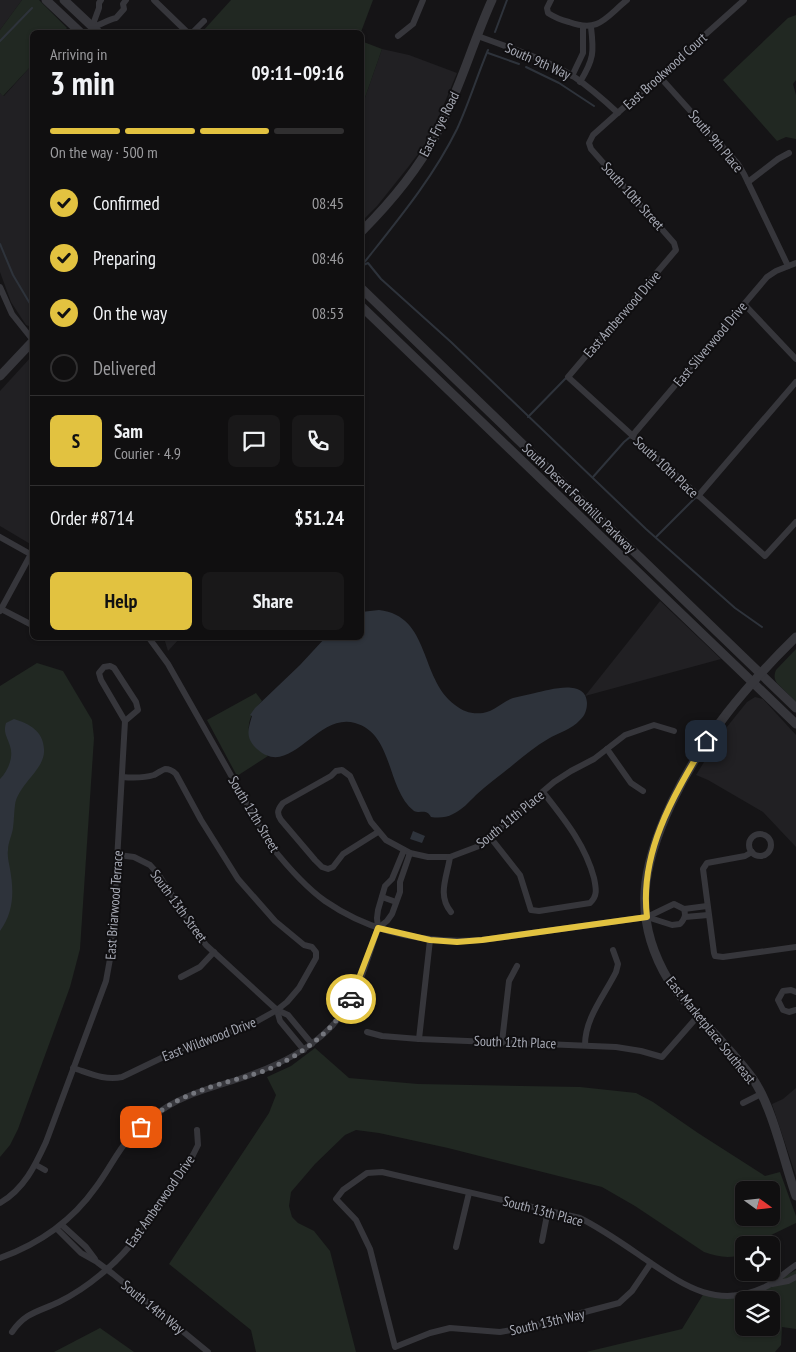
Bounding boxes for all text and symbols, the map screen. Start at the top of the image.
street label: East Brookwood Court [619,29,711,113]
street label: South 9th Way [502,39,574,84]
text: Arriving in [50,44,107,64]
text: 09:11–09:16 [251,61,344,85]
text: 3 min [50,62,115,104]
street label: East Frye Road [415,88,463,160]
street label: South 9th Place [685,106,747,176]
text: On the way · 500 m [50,142,158,162]
street label: South 10th Street [598,158,668,234]
icon: check [50,189,78,217]
text: Confirmed [93,191,160,215]
text: 08:45 [312,193,344,213]
icon: check [50,244,78,272]
text: Preparing [93,246,156,270]
text: 08:46 [312,248,344,268]
street label: East Amberwood Drive [579,267,665,361]
street label: East Silverwood Drive [669,298,751,390]
icon: check [50,299,78,327]
text: On the way [93,301,167,325]
text: 08:53 [312,303,344,323]
text: Delivered [93,356,156,380]
button: chat [228,415,280,467]
button: phone [292,415,344,467]
text: Sam [114,419,143,443]
text: S [72,429,80,453]
street label: South 10th Place [630,432,702,502]
street label: South Desert Foothills Parkway [519,439,640,557]
text: Courier · 4.9 [114,443,181,463]
text: Order #8714 [50,506,134,530]
text: $51.24 [295,506,344,530]
button: Help [50,572,192,630]
button: Share [202,572,344,630]
pin [685,720,727,762]
icon: home [692,727,720,755]
street label: South 12th Street [224,773,284,855]
street label: South 11th Place [472,786,548,852]
street label: East Briarwood Terrace [101,850,127,960]
street label: South 13th Street [147,866,212,946]
street label: East Marketplace Southeast [662,973,760,1087]
courier [326,974,376,1024]
icon: car [337,985,365,1013]
street label: East Wildwood Drive [159,1013,259,1065]
street label: South 12th Place [474,1032,557,1052]
pin [120,1106,162,1148]
icon: bag [127,1113,155,1141]
street label: East Amberwood Drive [121,1151,199,1251]
north arrow [735,1181,780,1226]
map controls [735,1181,780,1336]
street label: South 13th Place [501,1192,585,1230]
button: locate [735,1236,780,1281]
street label: South 14th Way [118,1276,189,1338]
button: layers [735,1291,780,1336]
street label: South 13th Way [508,1304,587,1339]

